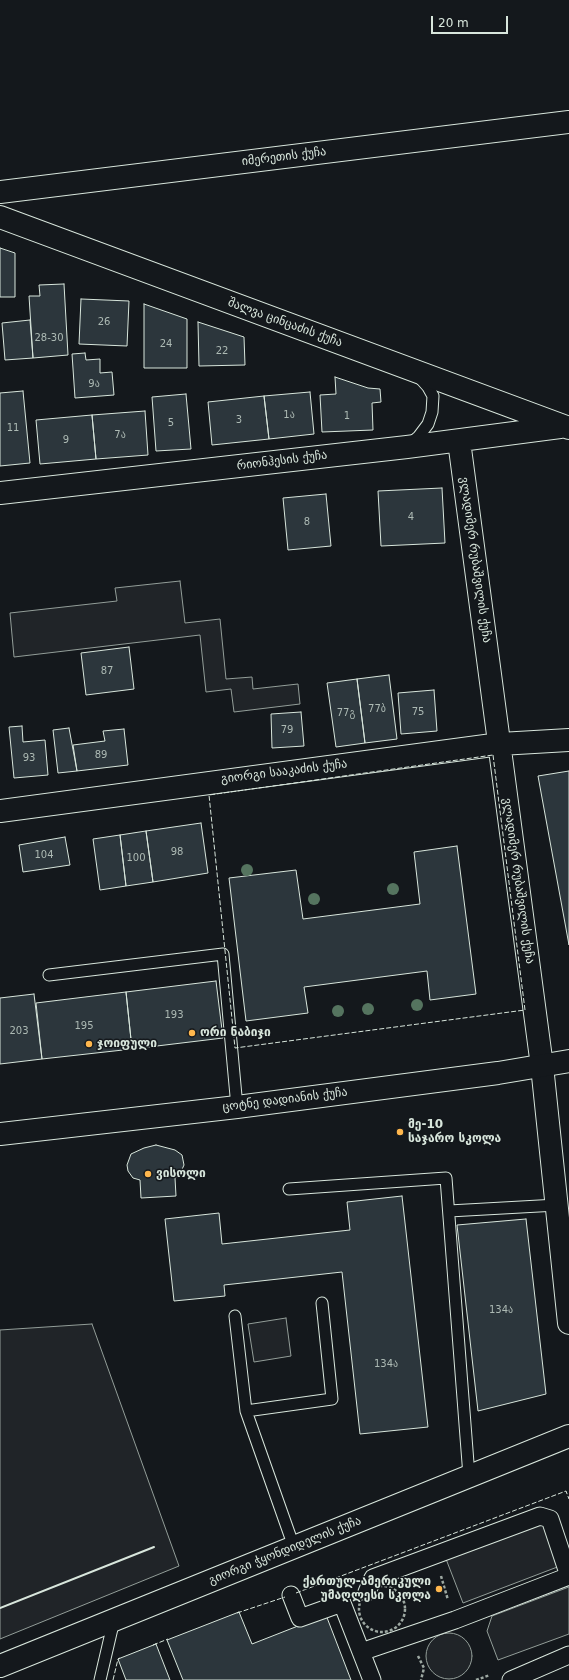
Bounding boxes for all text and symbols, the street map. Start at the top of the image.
scale bar [433,8,510,34]
text: 20 m [438,16,469,30]
street label: იმერეთის ქუჩა [241,145,327,169]
street label: შალვა ცინცაძის ქუჩა [226,296,344,350]
house number: 26 [98,316,110,328]
house number: 28-30 [34,332,64,344]
house number: 24 [160,338,172,350]
house number: 22 [216,345,228,357]
house number: 9ა [88,378,100,390]
house number: 1ა [283,409,295,421]
house number: 1 [344,410,350,422]
house number: 3 [236,414,242,426]
house number: 5 [168,417,174,429]
house number: 11 [7,422,19,434]
house number: 7ა [114,429,126,441]
house number: 9 [63,434,69,446]
street label: რიონჰესის ქუჩა [236,448,328,474]
street label: ვლადიმერ რუბაშვილის ქუჩა [456,476,494,644]
house number: 4 [408,511,414,523]
house number: 8 [304,516,310,528]
house number: 87 [101,665,113,677]
house number: 77ბ [368,703,386,715]
house number: 75 [412,706,424,718]
house number: 77გ [337,707,355,719]
house number: 79 [281,724,293,736]
house number: 89 [95,749,107,761]
house number: 93 [23,752,35,764]
street label: გიორგი სააკაძის ქუჩა [220,757,348,787]
street label: ვლადიმერ რუბაშვილის ქუჩა [499,797,537,965]
house number: 98 [171,846,183,858]
house number: 104 [34,849,54,861]
house number: 100 [126,852,146,864]
house number: 193 [164,1009,184,1021]
house number: 195 [74,1020,94,1032]
house number: 203 [9,1025,29,1037]
place label: ორი ნაბიჯი [200,1026,271,1040]
marker: ორი ნაბიჯი [187,1028,197,1038]
place label: ჯოიფული [97,1037,157,1051]
marker: ჯოიფული [84,1039,94,1049]
street label: ცოტნე დადიანის ქუჩა [222,1085,348,1115]
place label: მე-10 საჯარო სკოლა [408,1118,501,1146]
marker: მე-10 საჯარო სკოლა [395,1127,405,1137]
place label: ვისოლი [156,1167,206,1181]
marker: ვისოლი [143,1169,153,1179]
house number: 134ა [489,1304,513,1316]
house number: 134ა [374,1358,398,1370]
street label: გიორგი ჭყონდიდელის ქუჩა [207,1514,363,1588]
place label: ქართულ-ამერიკული უმაღლესი სკოლა [303,1575,431,1603]
marker: ქართულ-ამერიკული უმაღლესი სკოლა [434,1584,444,1594]

